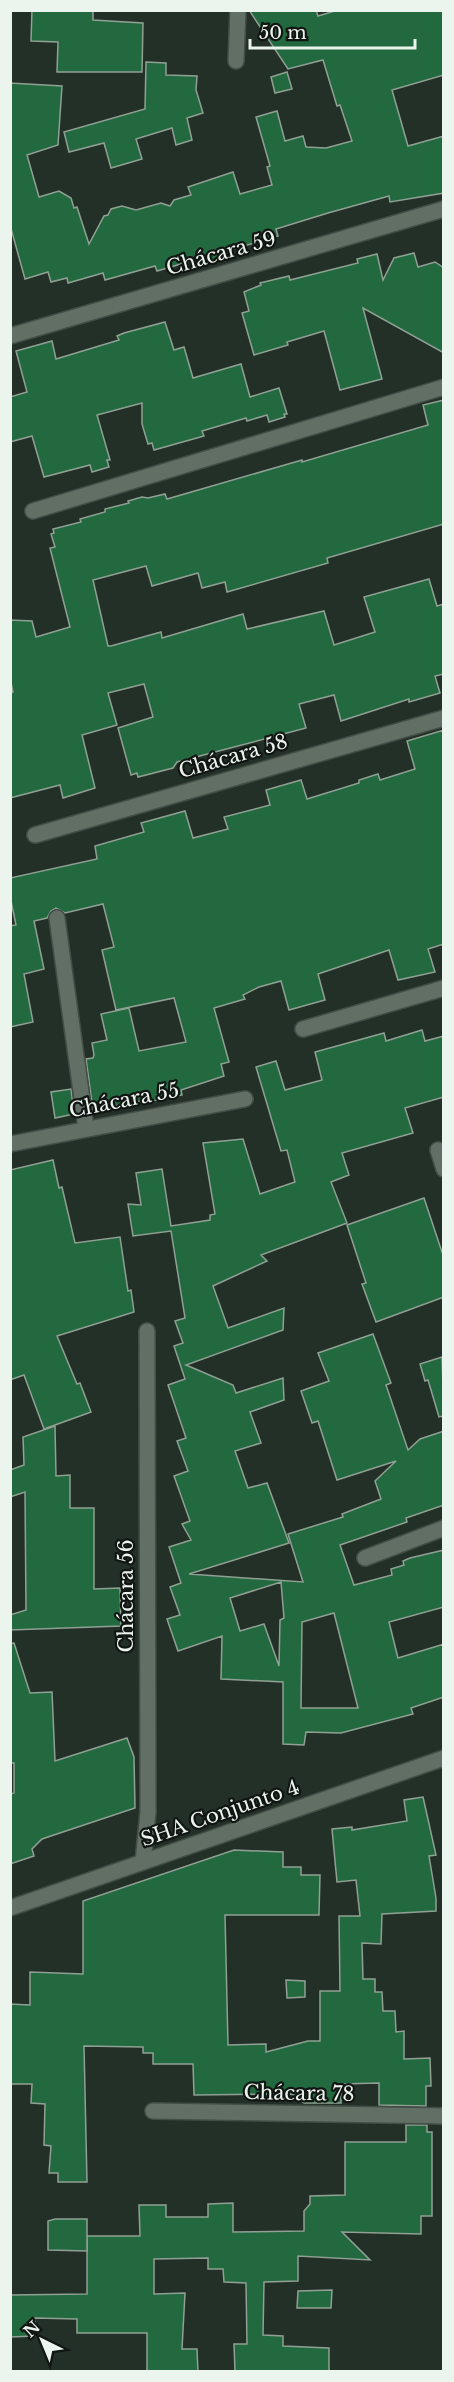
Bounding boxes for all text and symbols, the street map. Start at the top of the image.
scale bar [250,12,415,50]
text: 50 m [259,22,307,44]
street label: Chácara 59 [163,226,279,280]
street label: Chácara 58 [176,729,290,783]
street label: Chácara 55 [67,1078,181,1122]
street label: Chácara 56 [114,1539,138,1653]
street label: SHA Conjunto 4 [138,1775,302,1851]
street label: Chácara 78 [243,2080,355,2106]
north arrow [12,2310,72,2370]
text: N [19,2317,44,2341]

